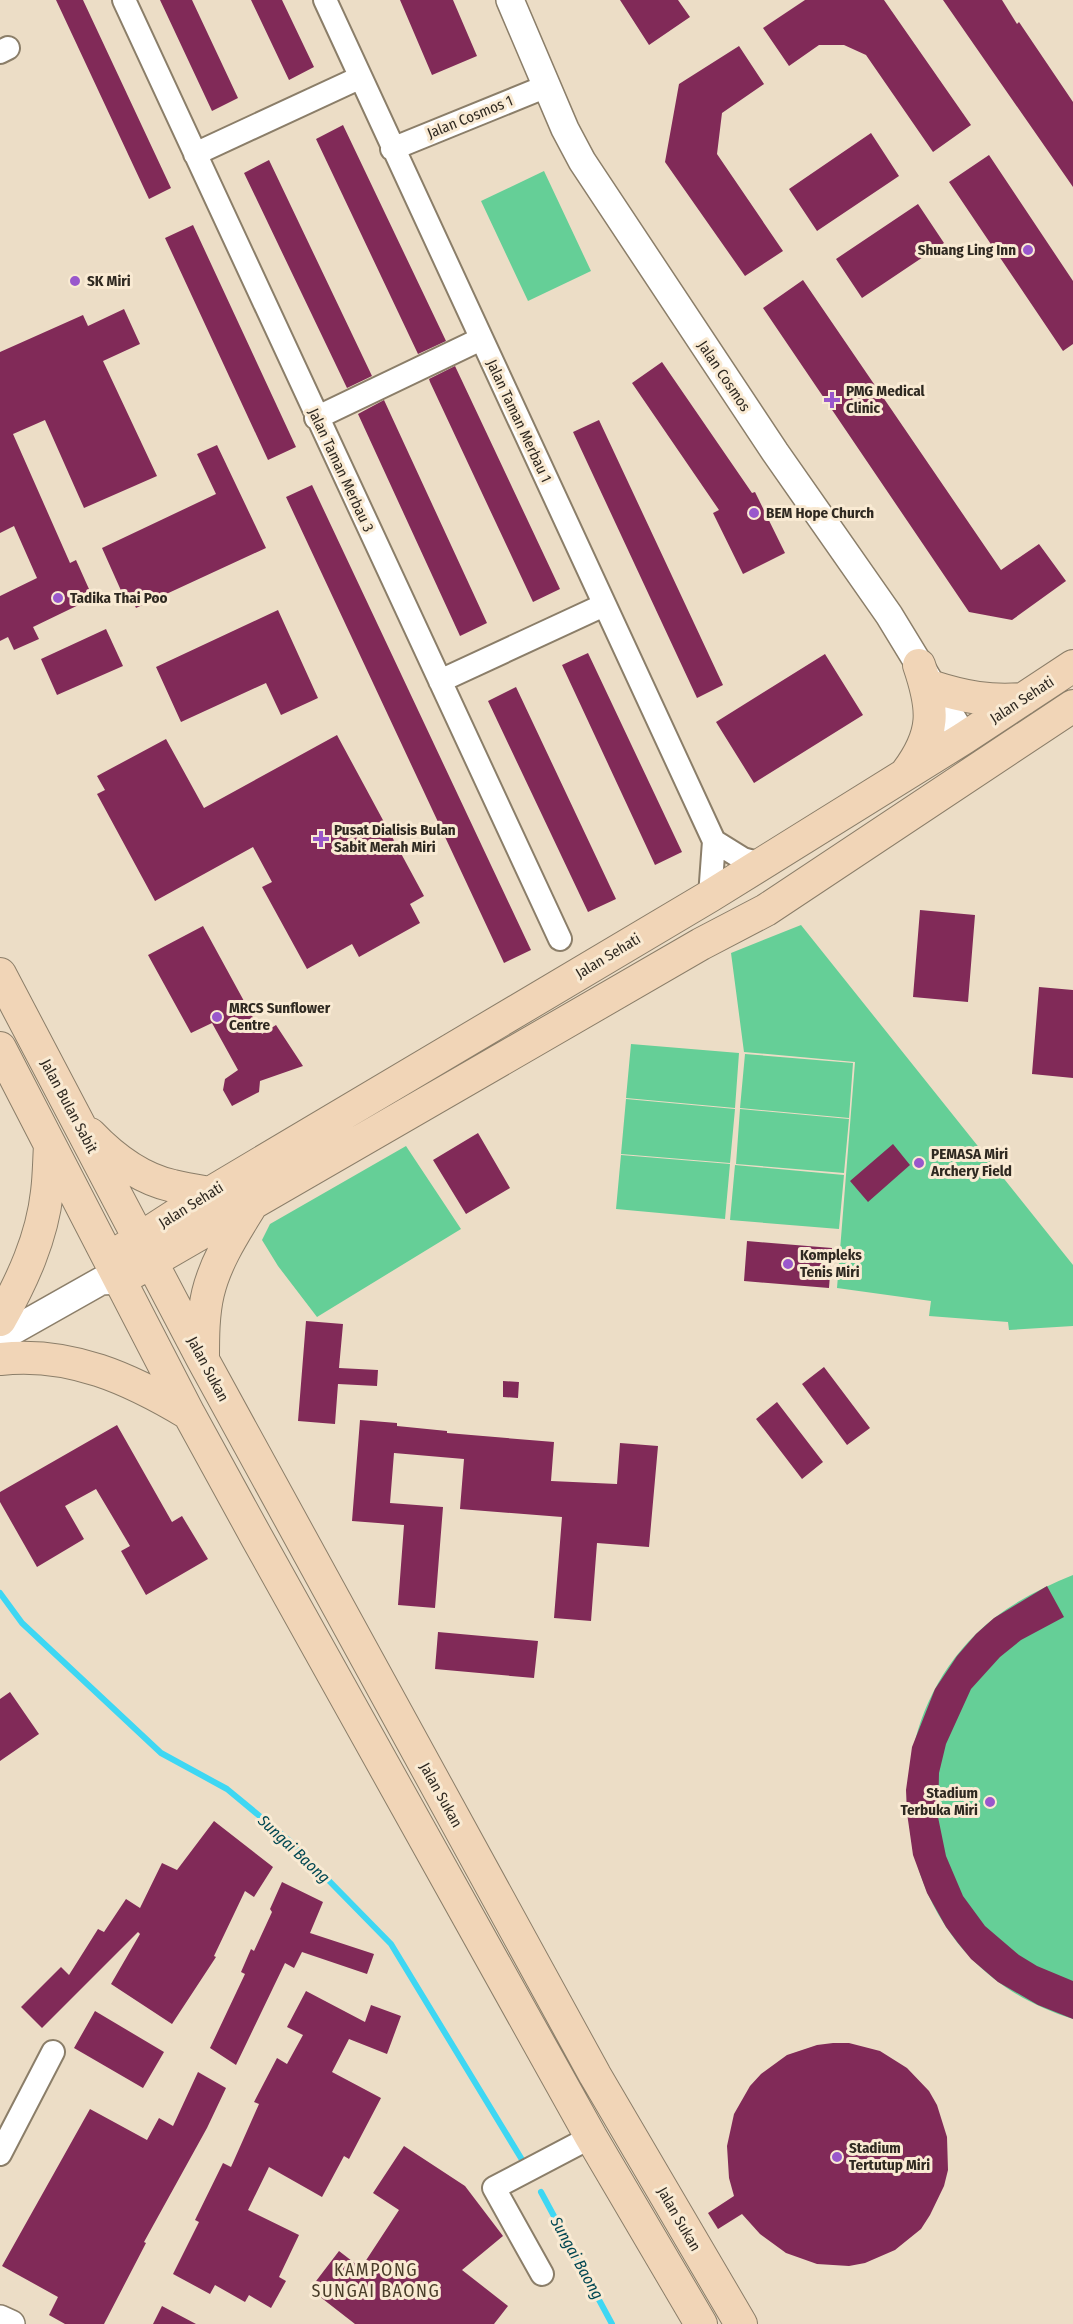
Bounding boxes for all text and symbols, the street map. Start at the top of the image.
street label: Jalan Cosmos 1 [425,92,515,142]
place label: Shuang Ling Inn [918,241,1016,259]
marker: Shuang Ling Inn [1021,243,1035,257]
place label: SK Miri [87,272,131,290]
marker: SK Miri [68,274,82,288]
street label: Jalan Cosmos [694,337,754,415]
street label: Jalan Taman Merbau 1 [483,357,555,485]
place label: PMG Medical Clinic [846,382,925,417]
marker: PMG Medical Clinic [823,391,841,409]
street label: Jalan Taman Merbau 3 [304,405,378,535]
place label: BEM Hope Church [766,504,874,522]
marker: BEM Hope Church [747,506,761,520]
place label: Tadika Thai Poo [70,589,168,607]
marker: Tadika Thai Poo [51,591,65,605]
street label: Jalan Sehati [987,673,1057,727]
place label: Pusat Dialisis Bulan Sabit Merah Miri [334,821,456,856]
marker: Pusat Dialisis Bulan Sabit Merah Miri [312,830,330,848]
street label: Jalan Sehati [572,930,644,982]
place label: MRCS Sunflower Centre [229,999,331,1034]
marker: MRCS Sunflower Centre [210,1010,224,1024]
street label: Jalan Bulan Sabit [37,1056,101,1156]
place label: PEMASA Miri Archery Field [930,1145,1012,1180]
marker: PEMASA Miri Archery Field [912,1156,926,1170]
street label: Jalan Sehati [155,1178,227,1232]
place label: Kompleks Tenis Miri [800,1246,862,1281]
marker: Kompleks Tenis Miri [781,1257,795,1271]
street label: Jalan Sukan [183,1333,233,1405]
street label: Jalan Sukan [416,1759,466,1831]
place label: Stadium Terbuka Miri [900,1784,978,1819]
marker: Stadium Terbuka Miri [983,1795,997,1809]
water label: Sungai Baong [253,1810,334,1887]
place label: Stadium Tertutup Miri [849,2139,930,2174]
marker: Stadium Tertutup Miri [830,2150,844,2164]
street label: Jalan Sukan [653,2184,705,2254]
water label: Sungai Baong [546,2213,607,2302]
district label: KAMPONG SUNGAI BAONG [312,2259,440,2302]

